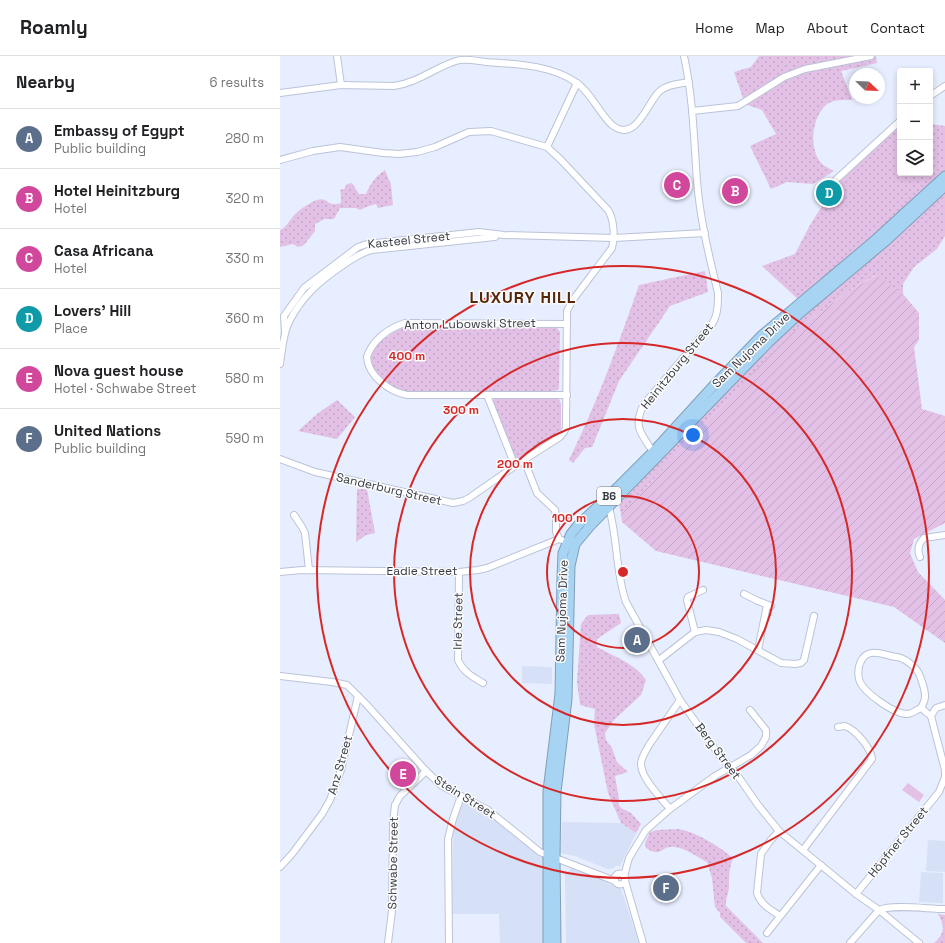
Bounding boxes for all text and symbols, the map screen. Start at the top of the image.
text: Roamly [20,15,88,40]
text: Home [695,19,733,37]
text: Map [755,19,785,37]
text: About [807,19,848,37]
text: Contact [870,19,925,37]
north arrow [849,68,885,104]
map controls [897,68,933,176]
button: + [897,68,933,104]
text: Nearby [16,71,75,93]
text: 6 results [210,74,264,91]
button: − [897,104,933,140]
text: Embassy of Egypt [54,121,185,140]
text: A [25,130,33,147]
text: 280 m [225,130,264,147]
text: Public building [54,140,146,157]
button: layers [897,140,933,176]
pin: C [664,170,690,200]
pin: B [722,176,748,206]
pin: D [816,178,842,208]
text: Hotel Heinitzburg [54,181,180,200]
text: B [25,190,33,207]
text: 320 m [225,190,264,207]
text: Hotel [54,200,87,217]
street label: Kasteel Street [367,228,451,252]
text: Casa Africana [54,241,153,260]
text: C [25,250,33,267]
text: 330 m [225,250,264,267]
text: Hotel [54,260,87,277]
district label: LUXURY HILL [470,287,576,308]
text: Lovers' Hill [54,301,131,320]
street label: Sam Nujoma Drive [709,309,793,391]
text: D [25,310,33,327]
text: 360 m [225,310,264,327]
street label: Anton Lubowski Street [404,315,536,333]
street label: Heinitzburg Street [637,319,717,413]
text: Place [54,320,88,337]
text: 400 m [389,348,425,364]
text: Nova guest house [54,361,184,380]
text: E [25,370,33,387]
text: 580 m [225,370,264,387]
text: Hotel · Schwabe Street [54,380,197,397]
text: 300 m [443,402,479,418]
text: United Nations [54,421,161,440]
your location [683,425,703,445]
text: F [26,430,32,447]
text: 590 m [225,430,264,447]
text: Public building [54,440,146,457]
text: 200 m [497,456,533,472]
street label: Sanderburg Street [335,469,443,509]
road number: B6 [597,487,621,505]
text: 100 m [552,510,586,526]
street label: Sam Nujoma Drive [552,560,572,662]
street label: Eadie Street [386,563,458,579]
centre of rings [616,565,630,579]
street label: Irle Street [450,592,466,650]
pin: A [624,625,650,655]
street label: Berg Street [692,720,744,782]
street label: Anz Street [324,734,356,796]
pin: E [390,759,416,789]
street label: Stein Street [431,772,499,822]
street label: Höpfner Street [864,803,932,881]
street label: Schwabe Street [384,816,402,910]
pin: F [653,873,679,903]

